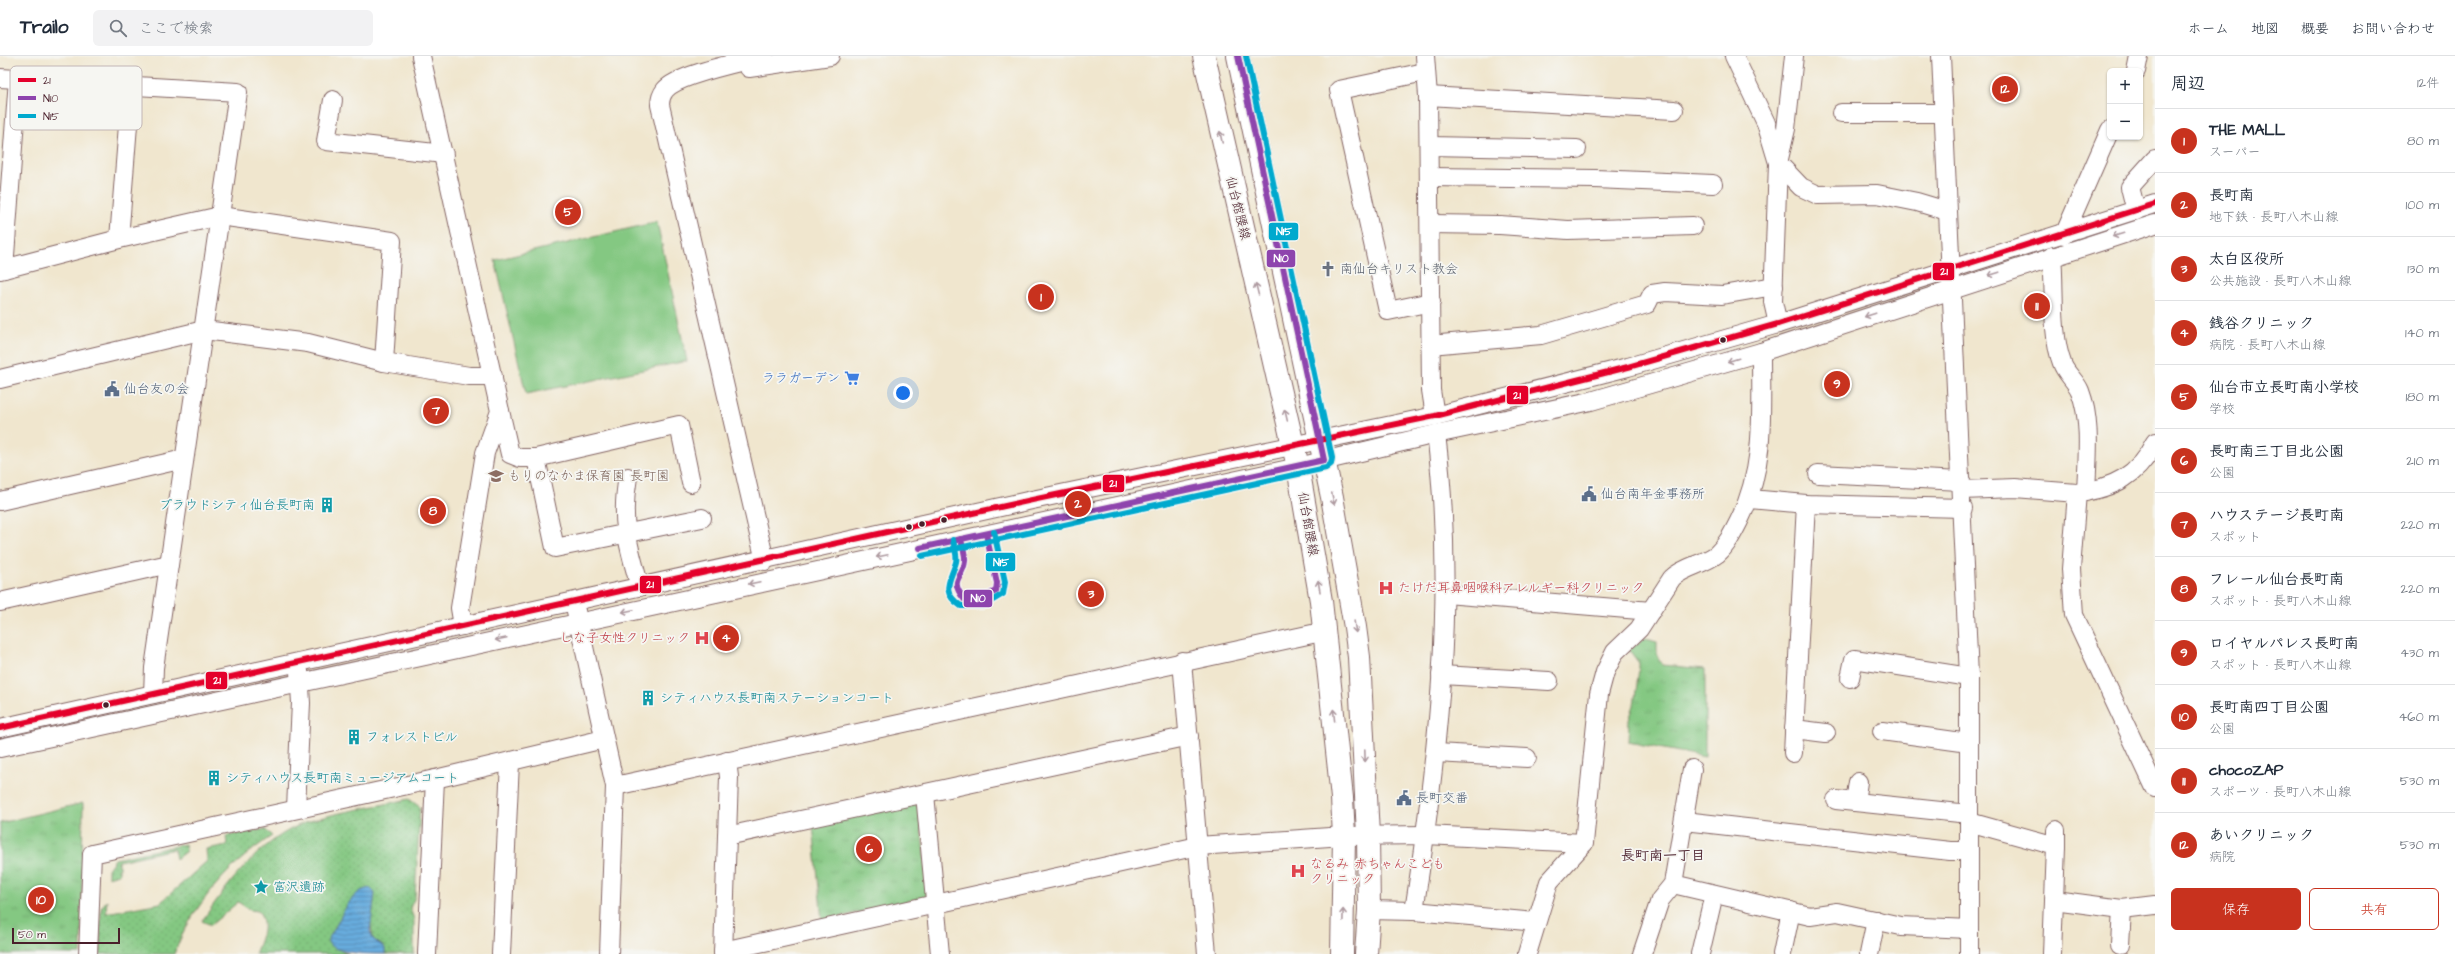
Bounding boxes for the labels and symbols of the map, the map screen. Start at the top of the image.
legend [10,66,142,130]
text: 21 [43,73,51,88]
pin: 12 [1992,74,2018,104]
text: N10 [43,91,58,106]
text: N15 [43,109,59,124]
one-way arrow [1217,131,1225,144]
street label: 仙台館腰線 [1221,174,1255,243]
pin: 5 [555,197,581,227]
line badge: N15 [1268,222,1299,241]
text: N15 [1276,224,1292,239]
one-way arrow [2111,232,2124,239]
line badge: N10 [1266,249,1296,268]
text: N10 [1273,251,1289,266]
church icon: 南仙台キリスト教会 [1319,260,1337,278]
place label: 南仙台キリスト教会 [1340,260,1458,278]
line badge: 21 [1932,262,1955,281]
text: 21 [1939,264,1948,279]
one-way arrow [1988,271,2000,279]
pin: 1 [1028,282,1054,312]
one-way arrow [1253,282,1261,295]
pin: 11 [2024,291,2050,321]
one-way arrow [1865,312,1877,320]
unlabelled marker [1718,335,1728,345]
one-way arrow [1727,357,1740,364]
place label: ララガーデン [762,369,840,387]
supermarket icon: ララガーデン [843,369,861,387]
pin: 9 [1824,369,1850,399]
public building icon: 仙台友の会 [103,380,121,398]
place label: 仙台友の会 [124,380,189,398]
your location [893,383,913,403]
line badge: 21 [1506,385,1529,405]
text: 21 [1512,388,1521,403]
pin: 7 [423,396,449,426]
one-way arrow [1282,409,1290,422]
school or university icon: もりのなかま保育園 長町園 [487,467,505,485]
place label: もりのなかま保育園 長町園 [508,467,669,485]
line badge: 21 [1102,474,1125,493]
text: 21 [1108,476,1117,491]
public building icon: 仙台南年金事務所 [1580,485,1598,503]
place label: 仙台南年金事務所 [1601,485,1705,503]
pin: 2 [1065,489,1091,519]
street label: 仙台館腰線 [1293,490,1323,559]
one-way arrow [1329,492,1337,505]
place label: プラウドシティ仙台長町南 [159,496,315,514]
building icon: プラウドシティ仙台長町南 [318,496,336,514]
pin: 8 [420,496,446,526]
unlabelled marker [939,515,949,525]
unlabelled marker [917,519,927,529]
unlabelled marker [904,522,914,532]
one-way arrow [875,552,888,560]
line badge: N15 [985,552,1016,572]
text: N15 [993,555,1009,570]
line badge: 21 [639,575,662,594]
text: 21 [645,577,654,592]
pin: 3 [1078,579,1104,609]
hospital icon: たけだ耳鼻咽喉科アレルギー科クリニック [1377,579,1395,597]
place label: たけだ耳鼻咽喉科アレルギー科クリニック [1398,579,1644,597]
one-way arrow [748,580,761,588]
one-way arrow [1315,580,1323,593]
line badge: N10 [963,589,993,608]
text: N10 [970,591,986,606]
one-way arrow [621,608,634,616]
one-way arrow [1351,620,1359,633]
pin: 4 [713,623,739,653]
place label: しな子女性クリニック [560,629,690,647]
hospital icon: しな子女性クリニック [693,629,711,647]
one-way arrow [494,635,507,643]
line badge: 21 [205,671,228,690]
text: 21 [212,673,221,688]
building icon: シティハウス長町南ステーションコート [639,689,657,707]
place label: シティハウス長町南ステーションコート [660,689,894,707]
unlabelled marker [101,700,111,710]
one-way arrow [1330,709,1338,722]
building icon: フォレストビル [345,728,363,746]
place label: フォレストビル [366,728,458,746]
one-way arrow [1361,749,1368,762]
building icon: シティハウス長町南ミュージアムコート [205,769,223,787]
place label: シティハウス長町南ミュージアムコート [226,769,459,787]
public building icon: 長町交番 [1395,789,1413,807]
place label: 長町交番 [1416,789,1468,807]
pin: 6 [856,834,882,864]
district label: 長町南一丁目 [1621,846,1705,866]
place label: なるみ 赤ちゃんこども クリニック [1310,855,1445,888]
hospital icon: なるみ 赤ちゃんこども クリニック [1289,862,1307,880]
place icon: 富沢遺跡 [252,878,270,896]
place label: 富沢遺跡 [273,878,325,896]
pin: 10 [28,885,54,915]
one-way arrow [1339,909,1347,922]
scale bar [12,926,120,945]

